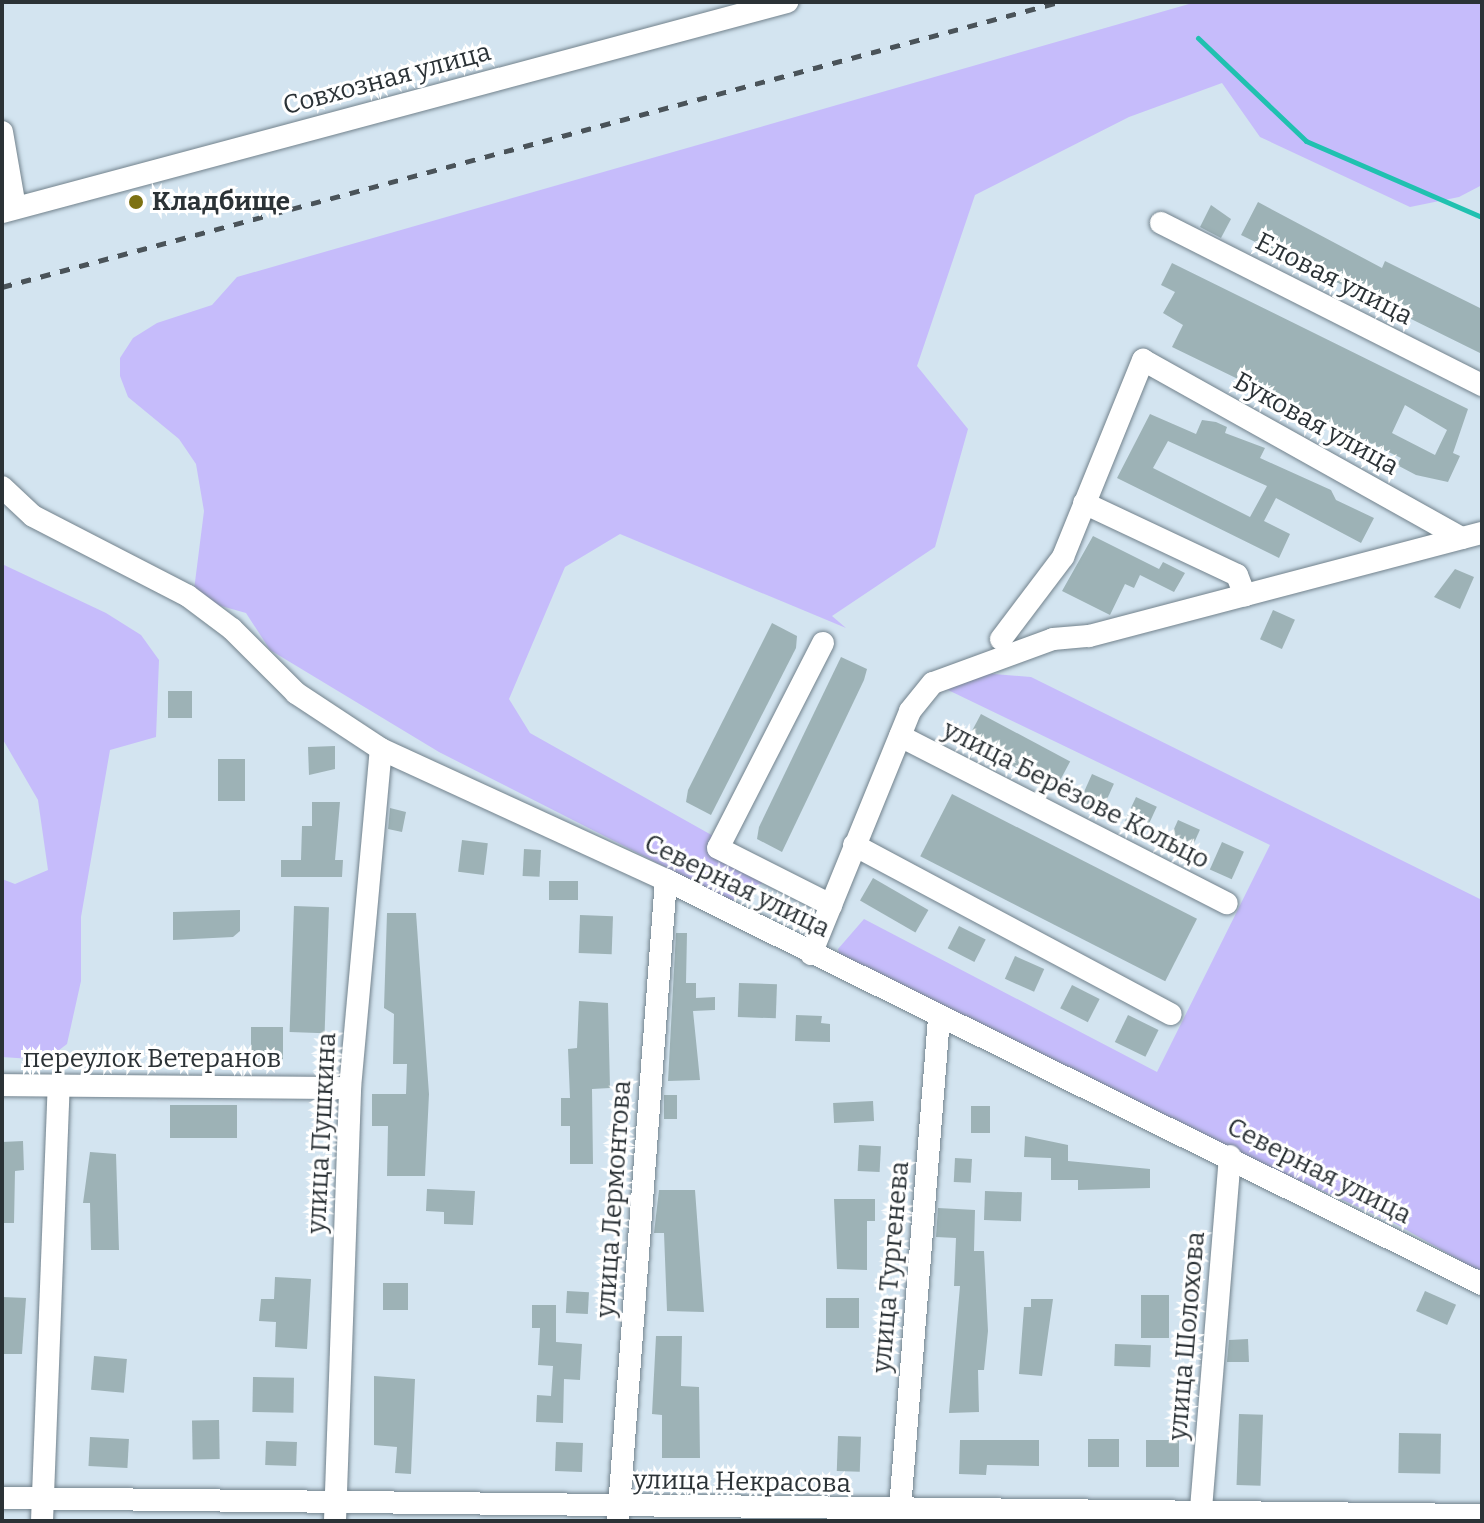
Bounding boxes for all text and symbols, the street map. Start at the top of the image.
street label: Совхозная улица [280,36,494,122]
place label: Кладбище [152,186,290,218]
marker: Кладбище [127,193,145,211]
street label: Еловая улица [1250,226,1418,332]
street label: Буковая улица [1228,366,1404,482]
street label: улица Берёзове Кольцо [938,714,1214,876]
street label: Северная улица [639,828,835,944]
street label: улица Пушкина [301,1032,343,1234]
street label: переулок Ветеранов [23,1043,281,1075]
street label: улица Лермонтова [590,1079,638,1319]
street label: Северная улица [1222,1111,1416,1231]
street label: улица Тургенева [866,1160,916,1374]
street label: улица Шолохова [1162,1230,1212,1442]
street label: улица Некрасова [633,1465,851,1499]

